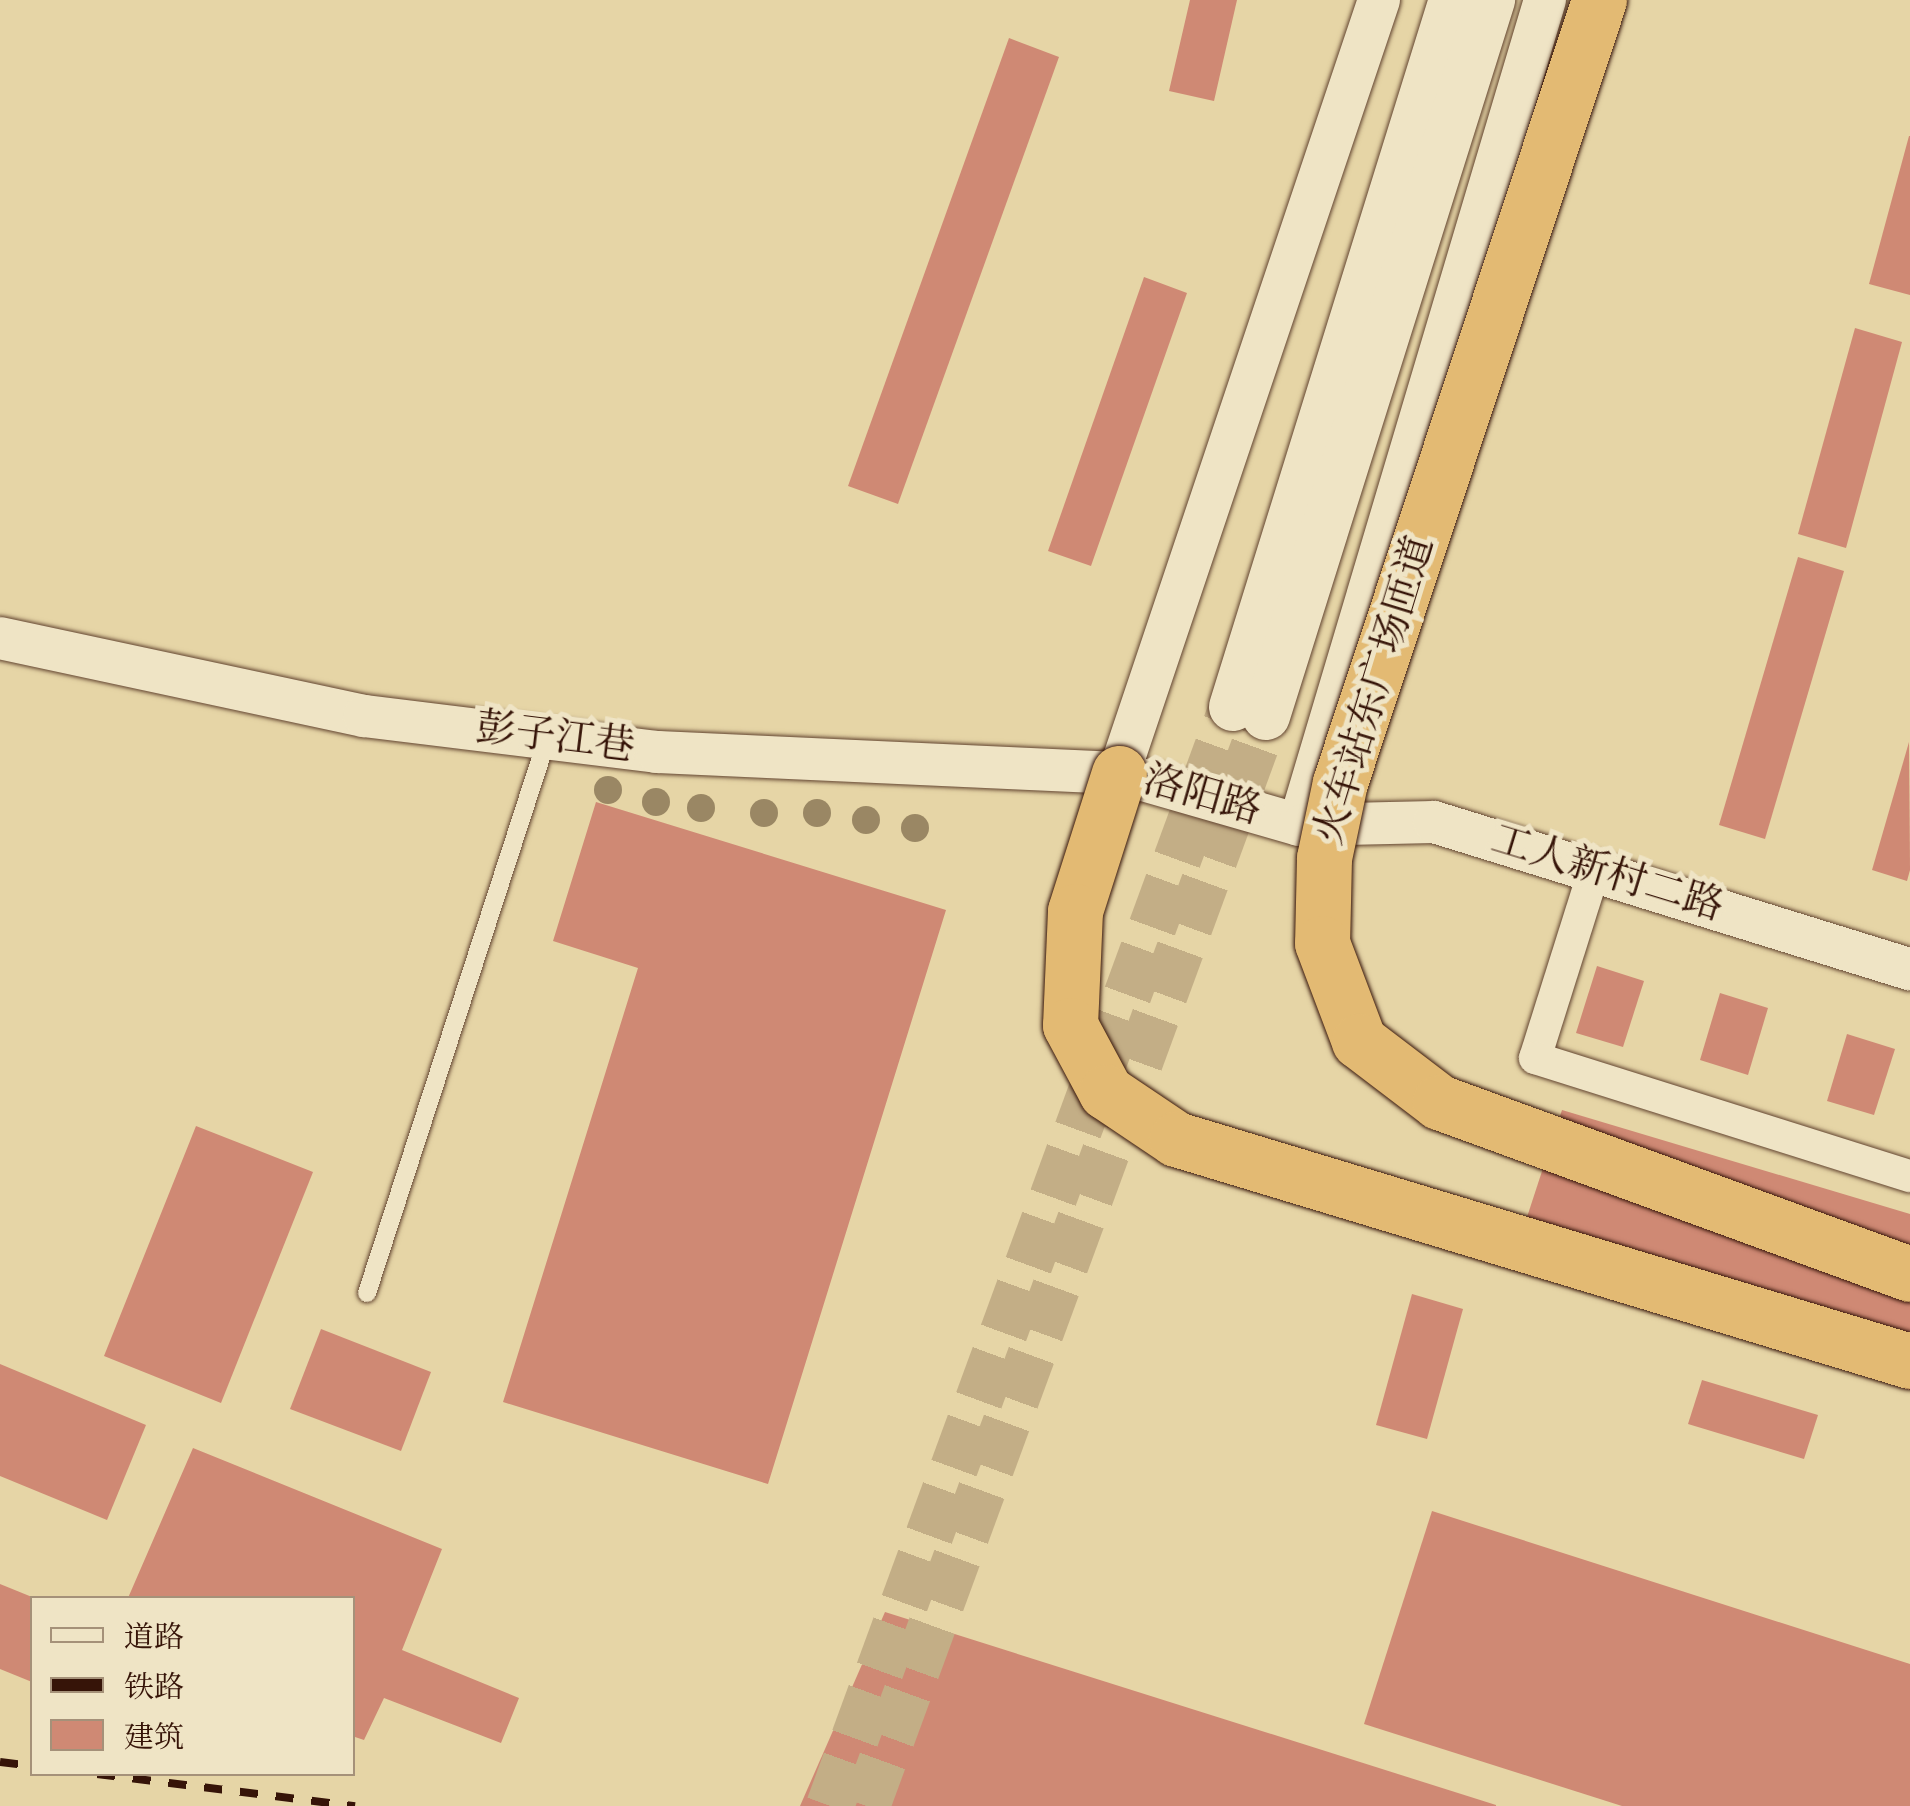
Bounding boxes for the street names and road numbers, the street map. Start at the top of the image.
street label: 火车站东广场匝道 [1306,531,1446,851]
street label: 彭子江巷 [473,705,637,773]
street label: 洛阳路 [1138,757,1266,837]
street label: 工人新村二路 [1485,817,1729,933]

